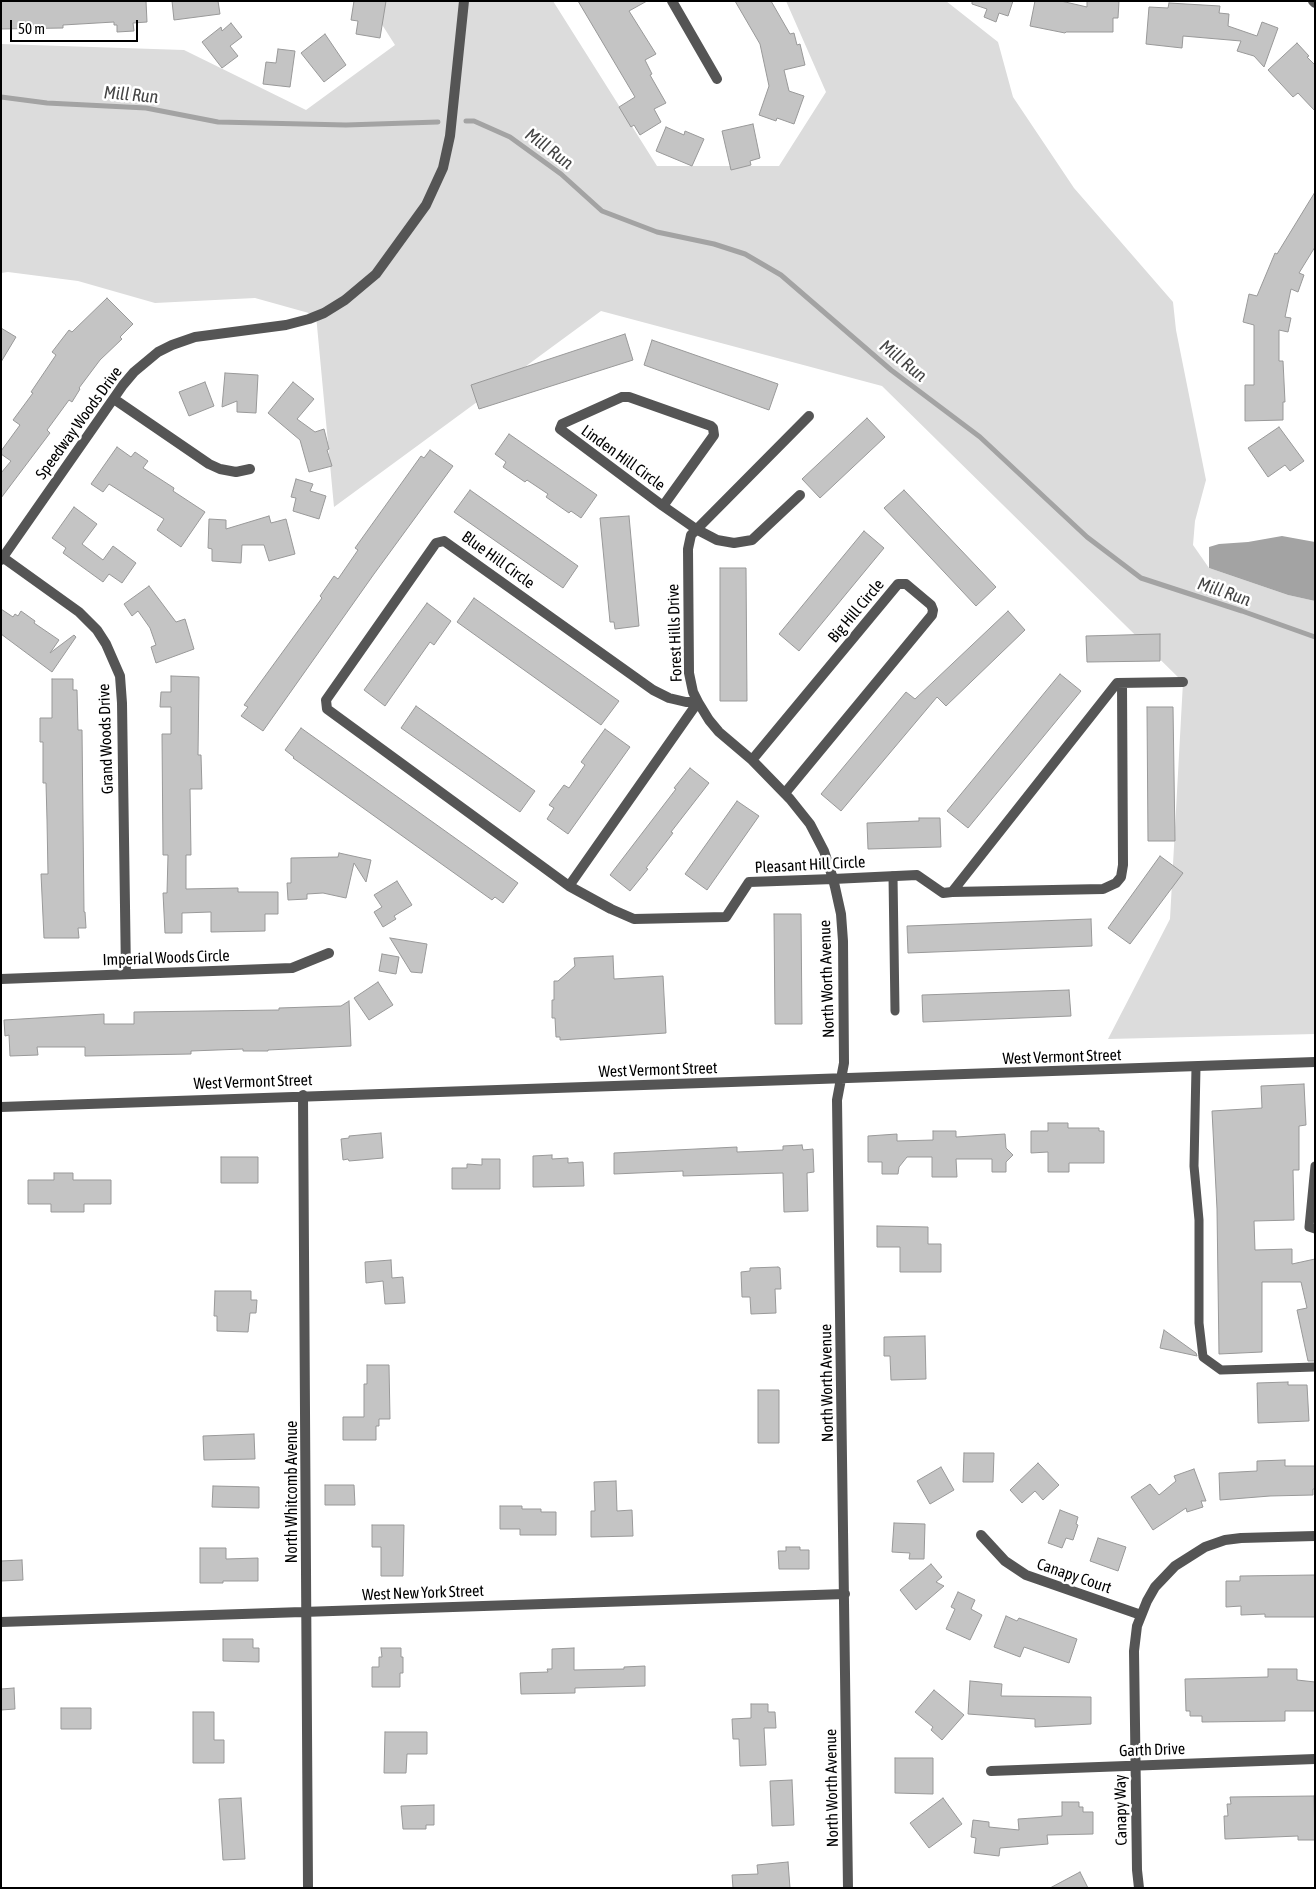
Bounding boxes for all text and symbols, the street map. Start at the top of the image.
scale bar [12,10,140,42]
text: 50 m [18,20,45,37]
water label: Mill Run [103,82,159,108]
water label: Mill Run [521,124,577,174]
water label: Mill Run [875,335,931,387]
street label: Speedway Woods Drive [32,363,126,483]
street label: Linden Hill Circle [577,421,669,495]
street label: Blue Hill Circle [458,527,538,593]
water label: Mill Run [1195,573,1253,611]
street label: Big Hill Circle [824,575,888,647]
street label: Forest Hills Drive [664,583,686,683]
street label: Grand Woods Drive [94,683,118,795]
street label: Pleasant Hill Circle [754,853,866,877]
street label: North Worth Avenue [815,920,839,1038]
street label: Imperial Woods Circle [102,946,230,970]
street label: West Vermont Street [1002,1045,1122,1069]
street label: West Vermont Street [598,1058,718,1082]
street label: West Vermont Street [193,1070,313,1094]
street label: North Worth Avenue [816,1324,838,1442]
street label: North Whitcomb Avenue [282,1421,302,1563]
street label: Canapy Court [1034,1554,1114,1598]
street label: West New York Street [362,1581,484,1605]
street label: North Worth Avenue [821,1729,843,1847]
street label: Garth Drive [1119,1739,1185,1761]
street label: Canapy Way [1111,1774,1131,1846]

